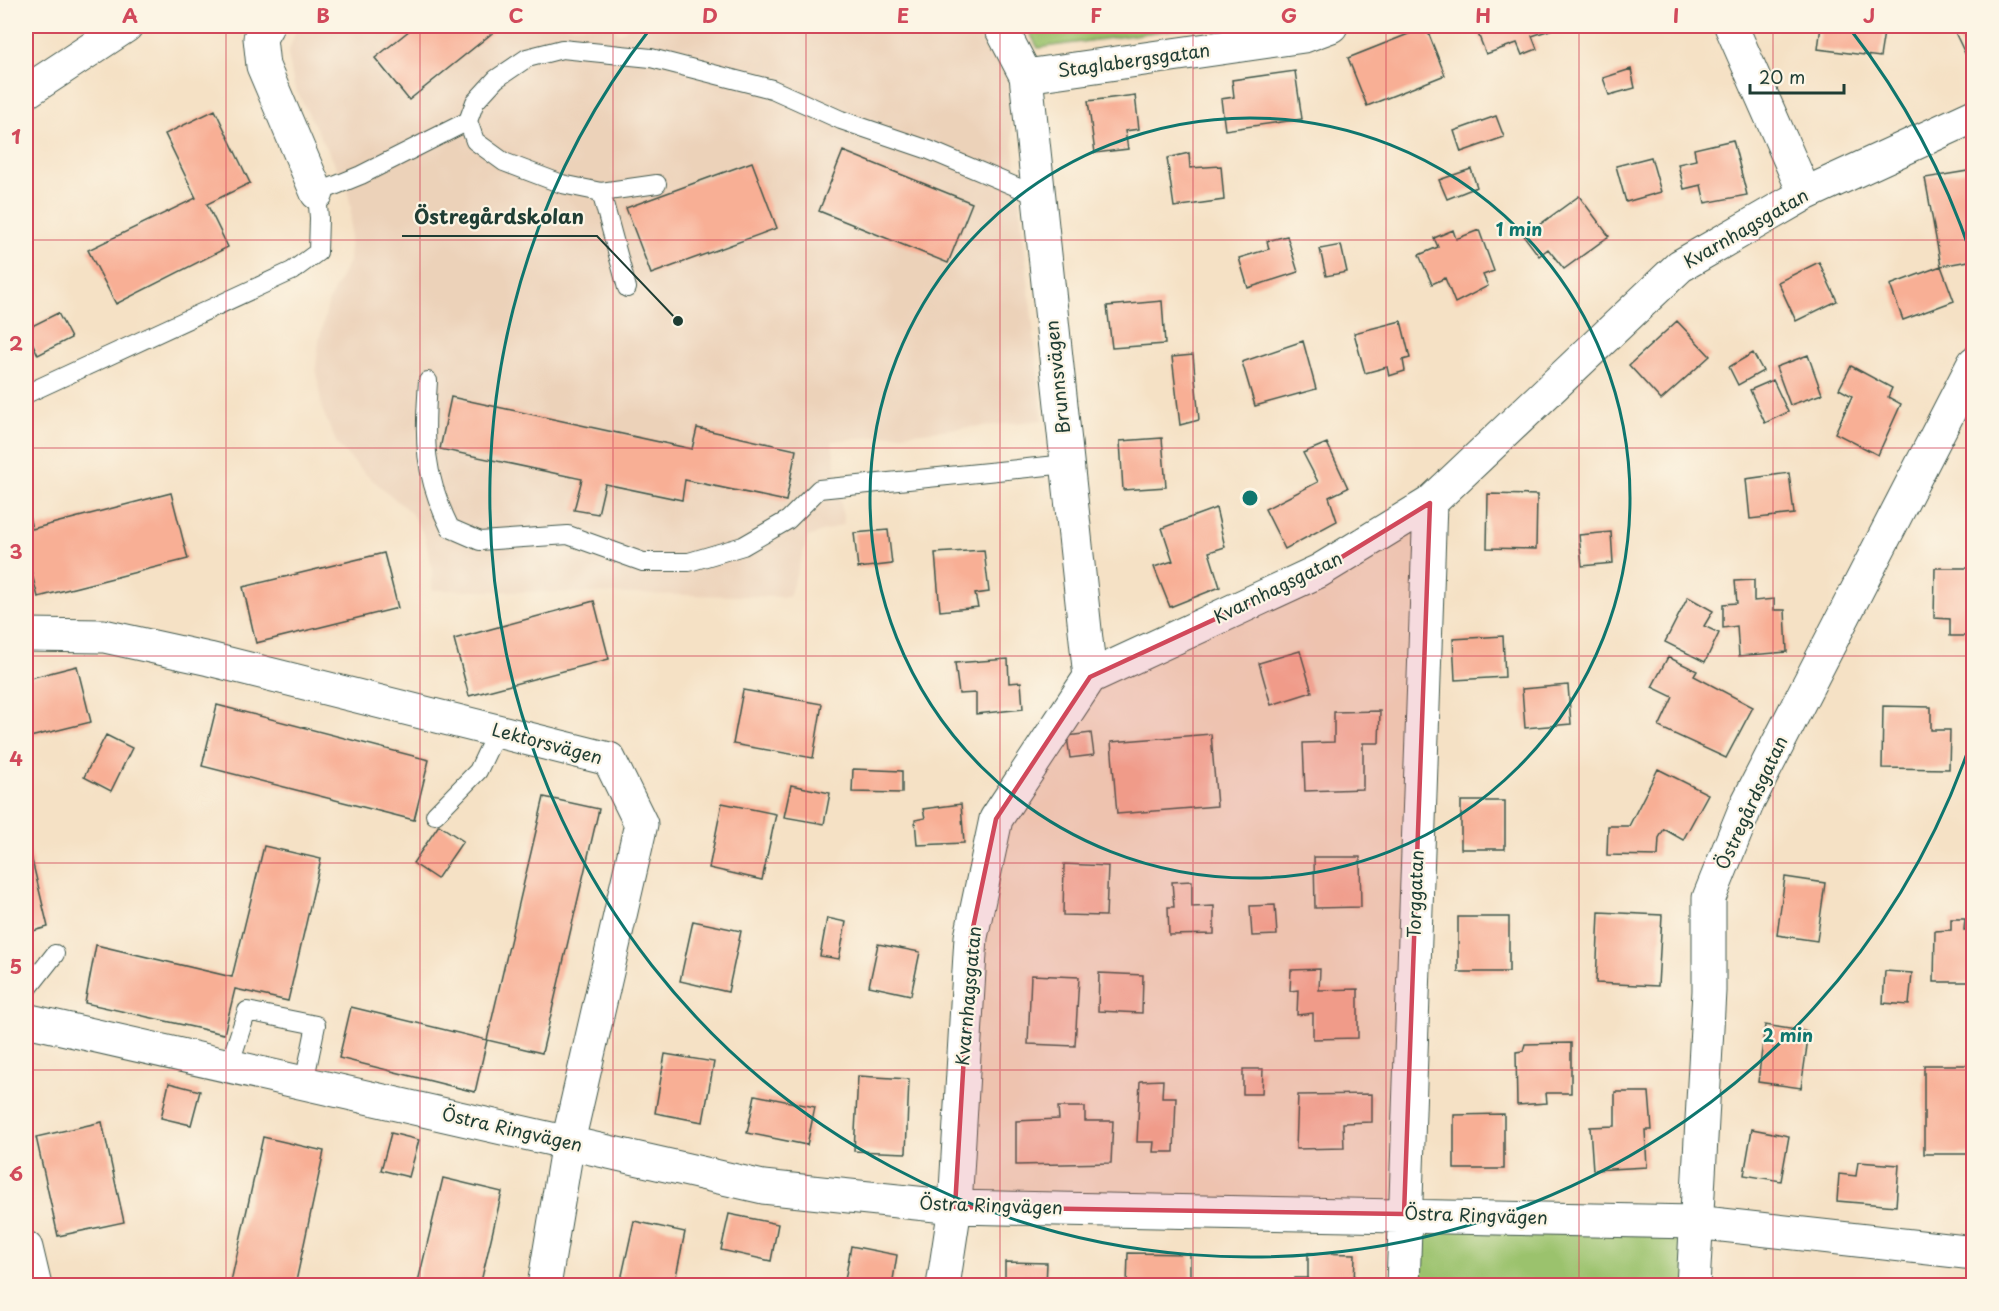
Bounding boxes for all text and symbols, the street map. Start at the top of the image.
text: A [122,0,138,30]
text: B [316,0,330,30]
text: C [508,0,524,30]
text: D [702,0,718,30]
text: E [897,0,909,30]
text: F [1090,0,1102,30]
text: G [1281,0,1297,30]
text: H [1475,0,1491,30]
text: I [1673,0,1679,30]
text: J [1863,0,1875,30]
street label: Staglabergsgatan [1056,35,1212,84]
scale bar [1750,57,1844,95]
text: 20 m [1759,63,1805,90]
text: 1 [11,121,21,151]
street label: Kvarnhagsgatan [1678,181,1813,274]
callout: Östregårdskolan [402,198,597,236]
text: Östregårdskolan [414,201,584,231]
text: 1 min [1496,215,1542,242]
street label: Brunnsvägen [1037,319,1076,435]
text: 2 [9,328,23,358]
centre of rings [1240,488,1260,508]
text: 3 [9,536,23,566]
street label: Kvarnhagsgatan [1208,544,1346,630]
street label: Lektorsvägen [489,715,606,770]
street label: Östregårdsgatan [1708,731,1794,874]
text: 4 [9,743,23,773]
street label: Torggatan [1399,849,1430,939]
street label: Kvarnhagsgatan [948,925,987,1067]
text: 5 [10,951,22,981]
text: 2 min [1763,1021,1813,1048]
street label: Östra Ringvägen [439,1099,585,1158]
text: 6 [9,1158,23,1188]
street label: Östra Ringvägen [919,1189,1063,1220]
street label: Östra Ringvägen [1404,1199,1548,1230]

